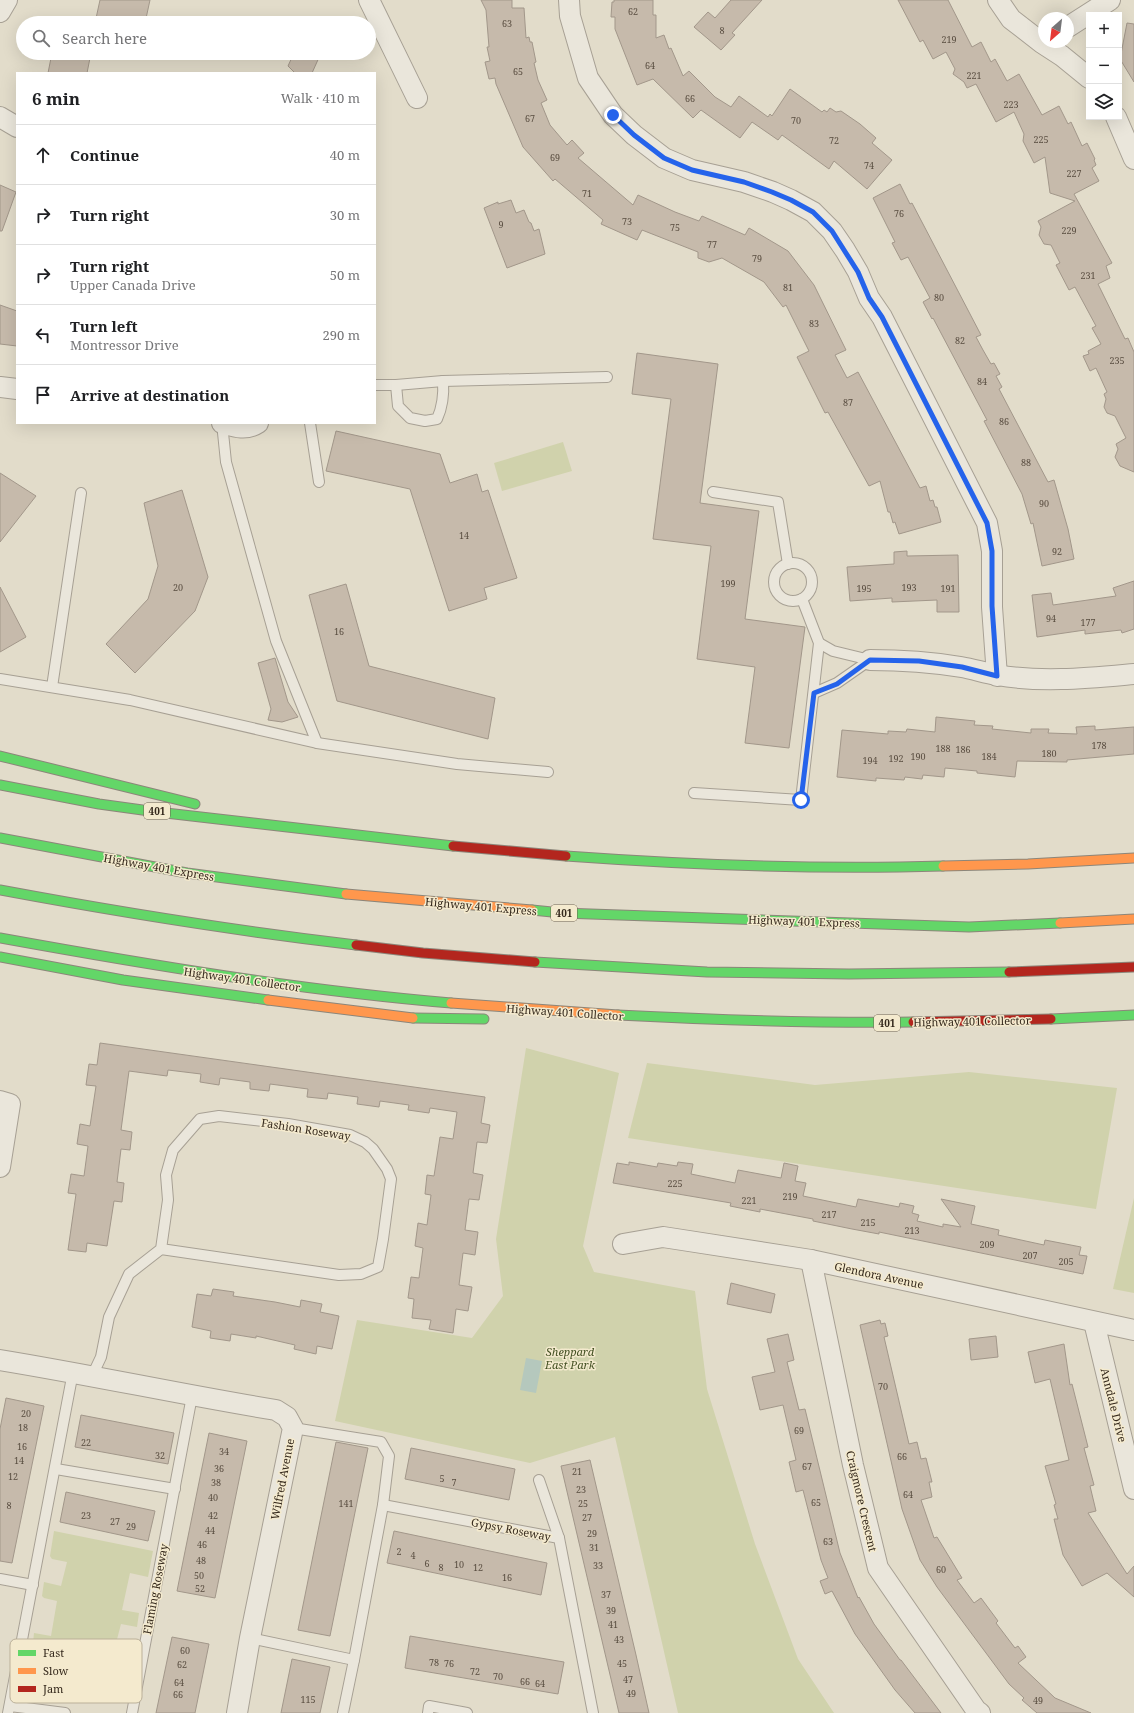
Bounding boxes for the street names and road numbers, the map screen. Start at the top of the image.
road number: 401 [144,803,170,819]
street label: Highway 401 Express [103,850,215,884]
street label: Highway 401 Express [425,894,537,918]
road number: 401 [551,905,577,921]
street label: Highway 401 Express [748,912,860,930]
street label: Highway 401 Collector [183,963,302,995]
street label: Highway 401 Collector [506,1000,625,1024]
street label: Highway 401 Collector [913,1012,1032,1030]
road number: 401 [874,1015,900,1031]
street label: Fashion Roseway [260,1115,352,1144]
street label: Glendora Avenue [833,1258,925,1292]
street label: Anndale Drive [1098,1366,1130,1444]
street label: Wilfred Avenue [267,1437,297,1521]
street label: Craigmore Crescent [843,1449,881,1553]
street label: Gypsy Roseway [470,1514,553,1544]
street label: Flaming Roseway [139,1542,171,1636]

